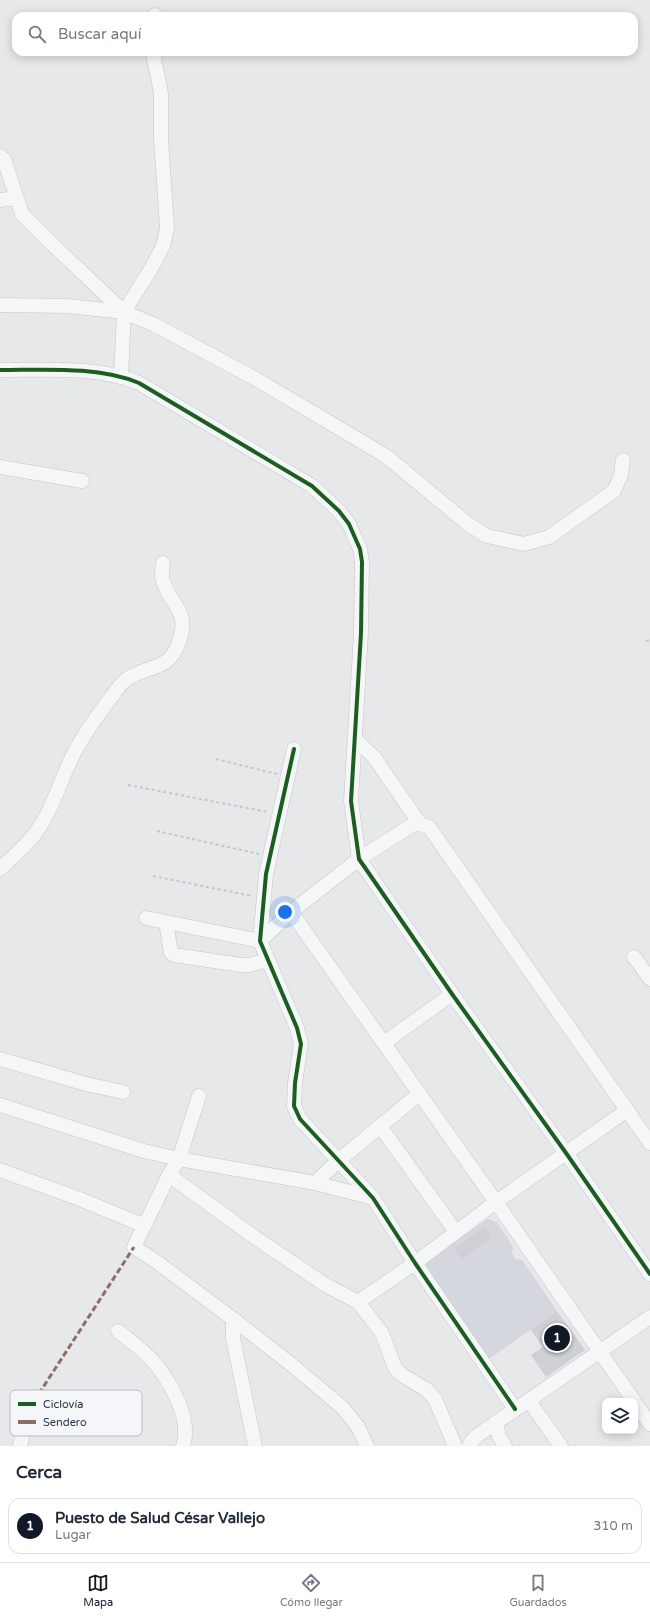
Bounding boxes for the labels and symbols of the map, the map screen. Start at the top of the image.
your location [275,902,295,922]
pin: 1 [544,1323,570,1353]
legend [10,1390,142,1436]
text: Ciclovía [43,1398,83,1411]
text: Sendero [43,1416,87,1429]

